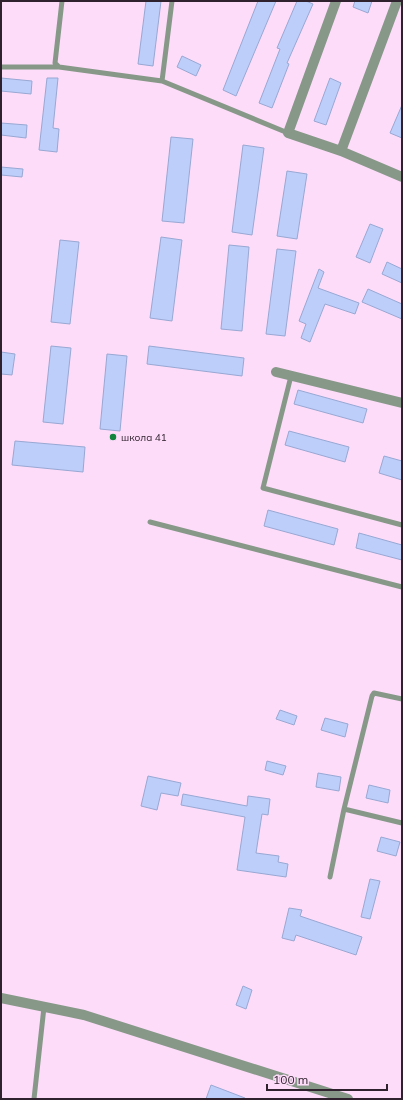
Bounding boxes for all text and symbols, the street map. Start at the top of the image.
place label: школа 41 [121,431,167,444]
marker: школа 41 [108,432,118,442]
scale bar [267,1066,387,1092]
text: 100 m [273,1072,308,1087]

